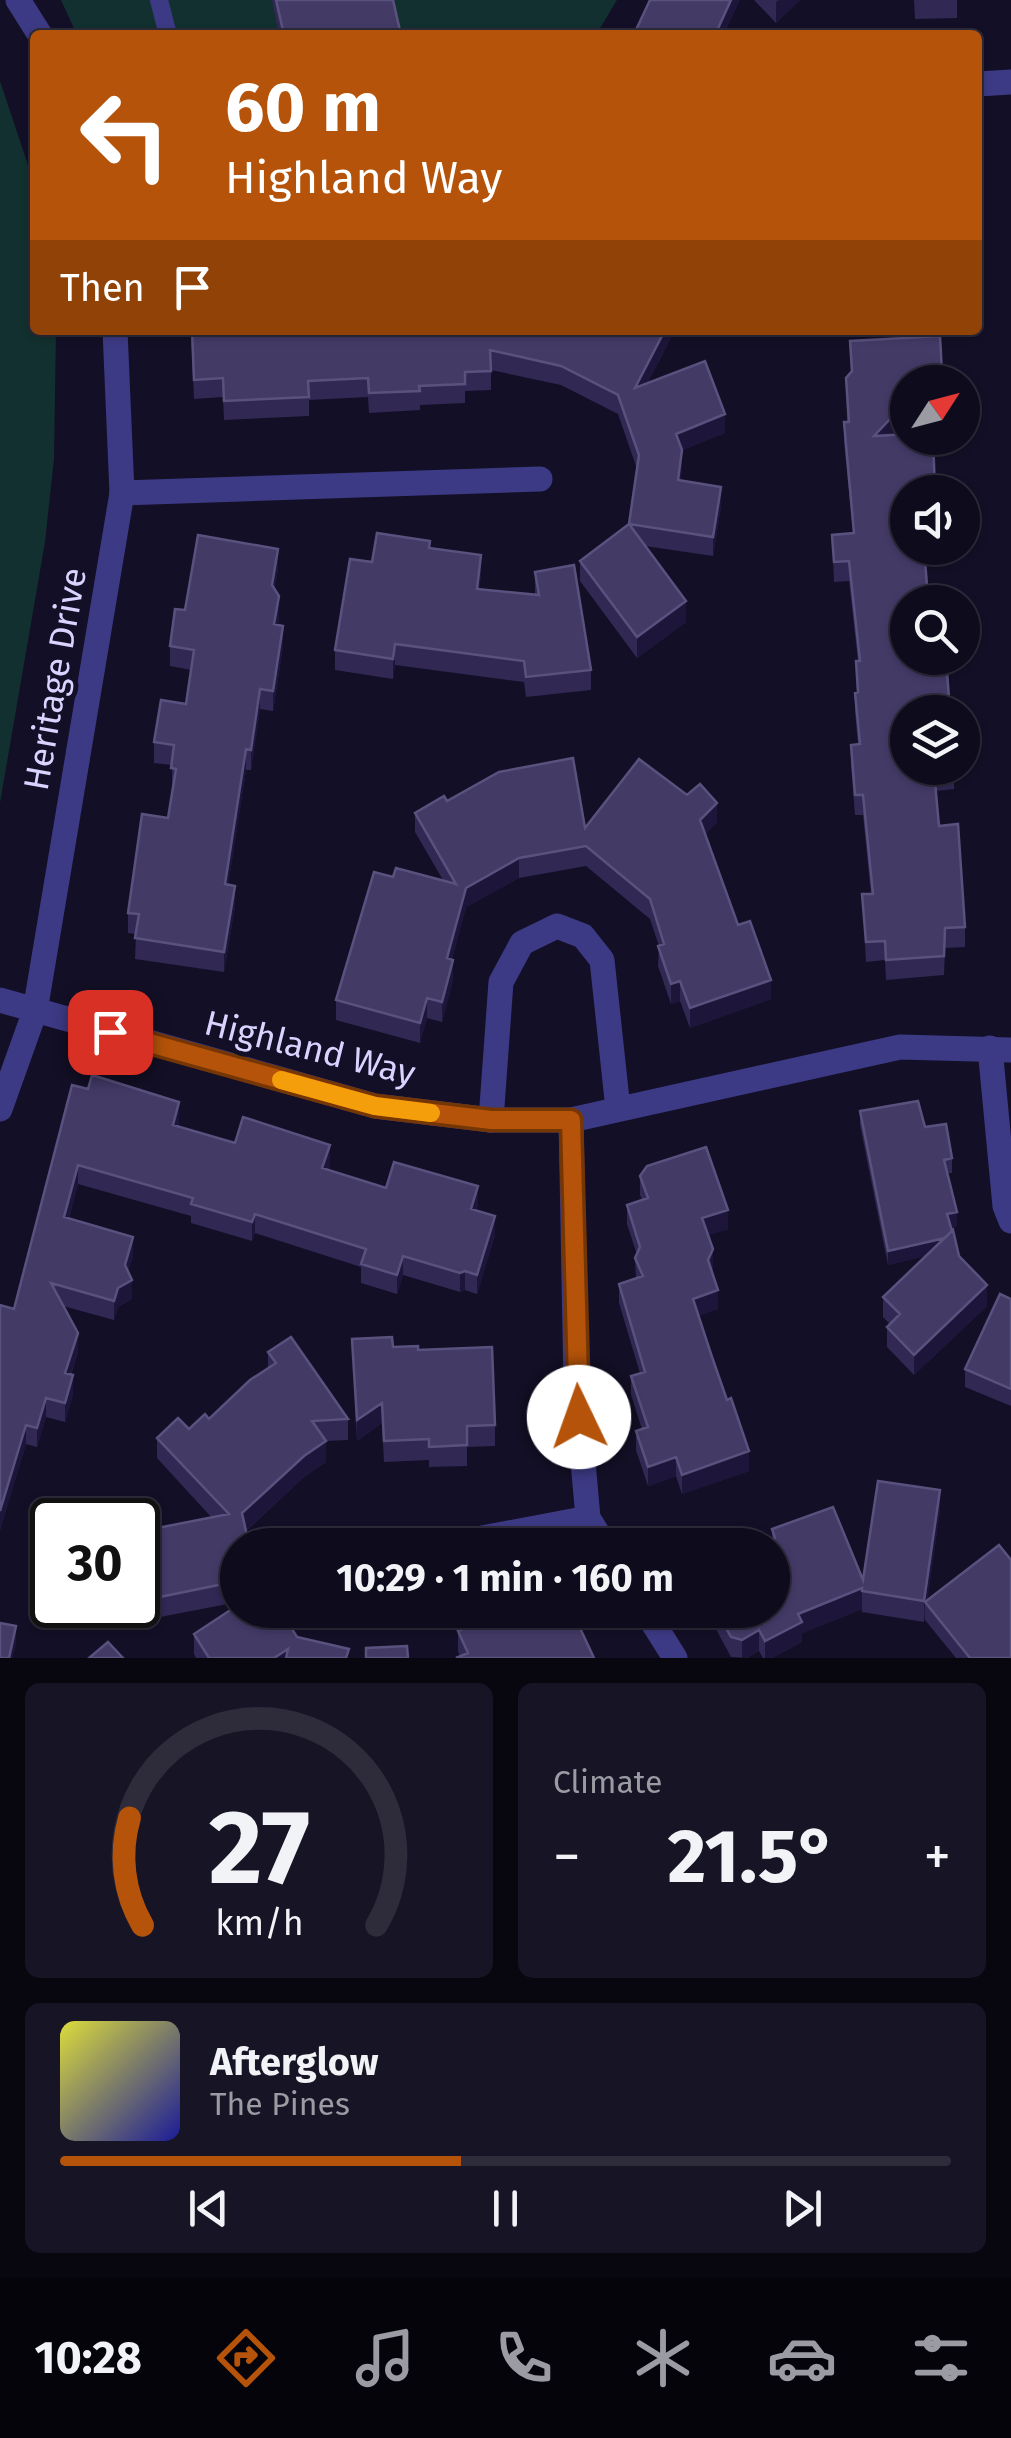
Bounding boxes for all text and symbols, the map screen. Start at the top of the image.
text: 60 m [225,66,381,150]
icon: left [60,70,190,200]
text: Highland Way [225,151,502,205]
icon: arrive [165,260,220,315]
text: Then [60,265,145,311]
north arrow [890,365,980,455]
map controls [890,365,980,785]
button: sound [890,475,980,565]
street label: Heritage Drive [15,564,95,794]
button: search [890,585,980,675]
button: layers [890,695,980,785]
pin [68,990,153,1075]
street label: Highland Way [200,1002,420,1094]
icon: arrive [83,1005,138,1060]
position arrow [527,1365,631,1469]
speed limit sign: 30 [30,1498,160,1628]
text: 10:29 · 1 min · 160 m [336,1555,674,1601]
text: Climate [553,1763,662,1801]
text: 27 [208,1786,310,1911]
text: 21.5° [667,1812,837,1902]
text: − [553,1824,581,1890]
text: + [924,1824,951,1890]
text: km/h [215,1902,303,1944]
text: Afterglow [210,2039,378,2085]
text: The Pines [210,2085,350,2123]
icon: previous [181,2181,236,2236]
icon: pause [478,2181,533,2236]
icon: next [775,2181,830,2236]
icon: directions [211,2323,281,2393]
icon: music [350,2323,420,2393]
icon: phone [489,2323,559,2393]
icon: climate [628,2323,698,2393]
icon: car [767,2323,837,2393]
icon: filters [906,2323,976,2393]
text: 10:28 [35,2331,142,2385]

